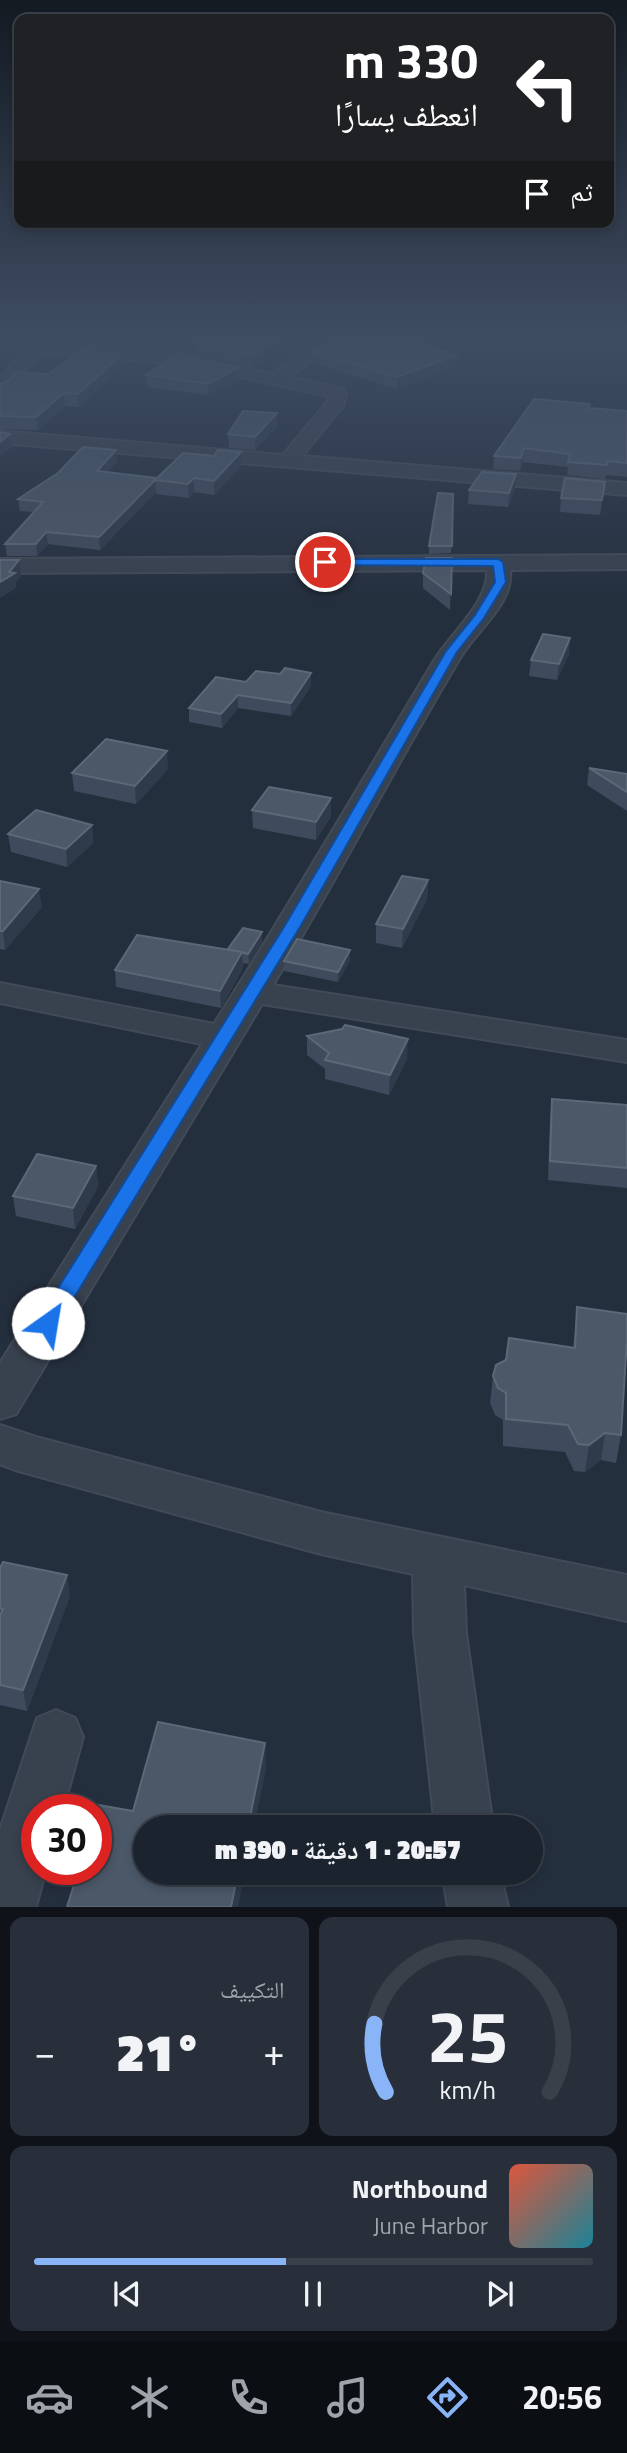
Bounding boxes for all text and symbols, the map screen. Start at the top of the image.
text: 330 m [344,22,478,97]
icon: left [502,42,593,133]
text: انعطف يسارًا [335,90,478,138]
text: ثم [570,172,593,211]
icon: arrive [518,175,556,213]
pin [295,532,355,592]
icon: arrive [306,543,344,581]
position arrow [11,1286,85,1360]
speed limit sign: 30 [21,1794,112,1885]
text: 20:57 · 1 دقيقة · 390 m [215,1830,461,1869]
text: التكييف [220,1972,285,2007]
text: 25 [427,1981,509,2091]
text: 21° [116,2012,202,2091]
text: − [34,2023,55,2081]
text: + [263,2023,285,2081]
text: km/h [439,2071,496,2109]
text: Northbound [352,2169,488,2208]
text: June Harbor [373,2208,488,2243]
icon: previous [108,2275,146,2313]
icon: pause [294,2275,332,2313]
icon: next [481,2275,519,2313]
icon: car [25,2373,74,2422]
icon: climate [125,2373,174,2422]
icon: phone [224,2373,273,2422]
icon: music [323,2373,372,2422]
icon: directions [423,2373,472,2422]
text: 20:56 [522,2373,602,2421]

